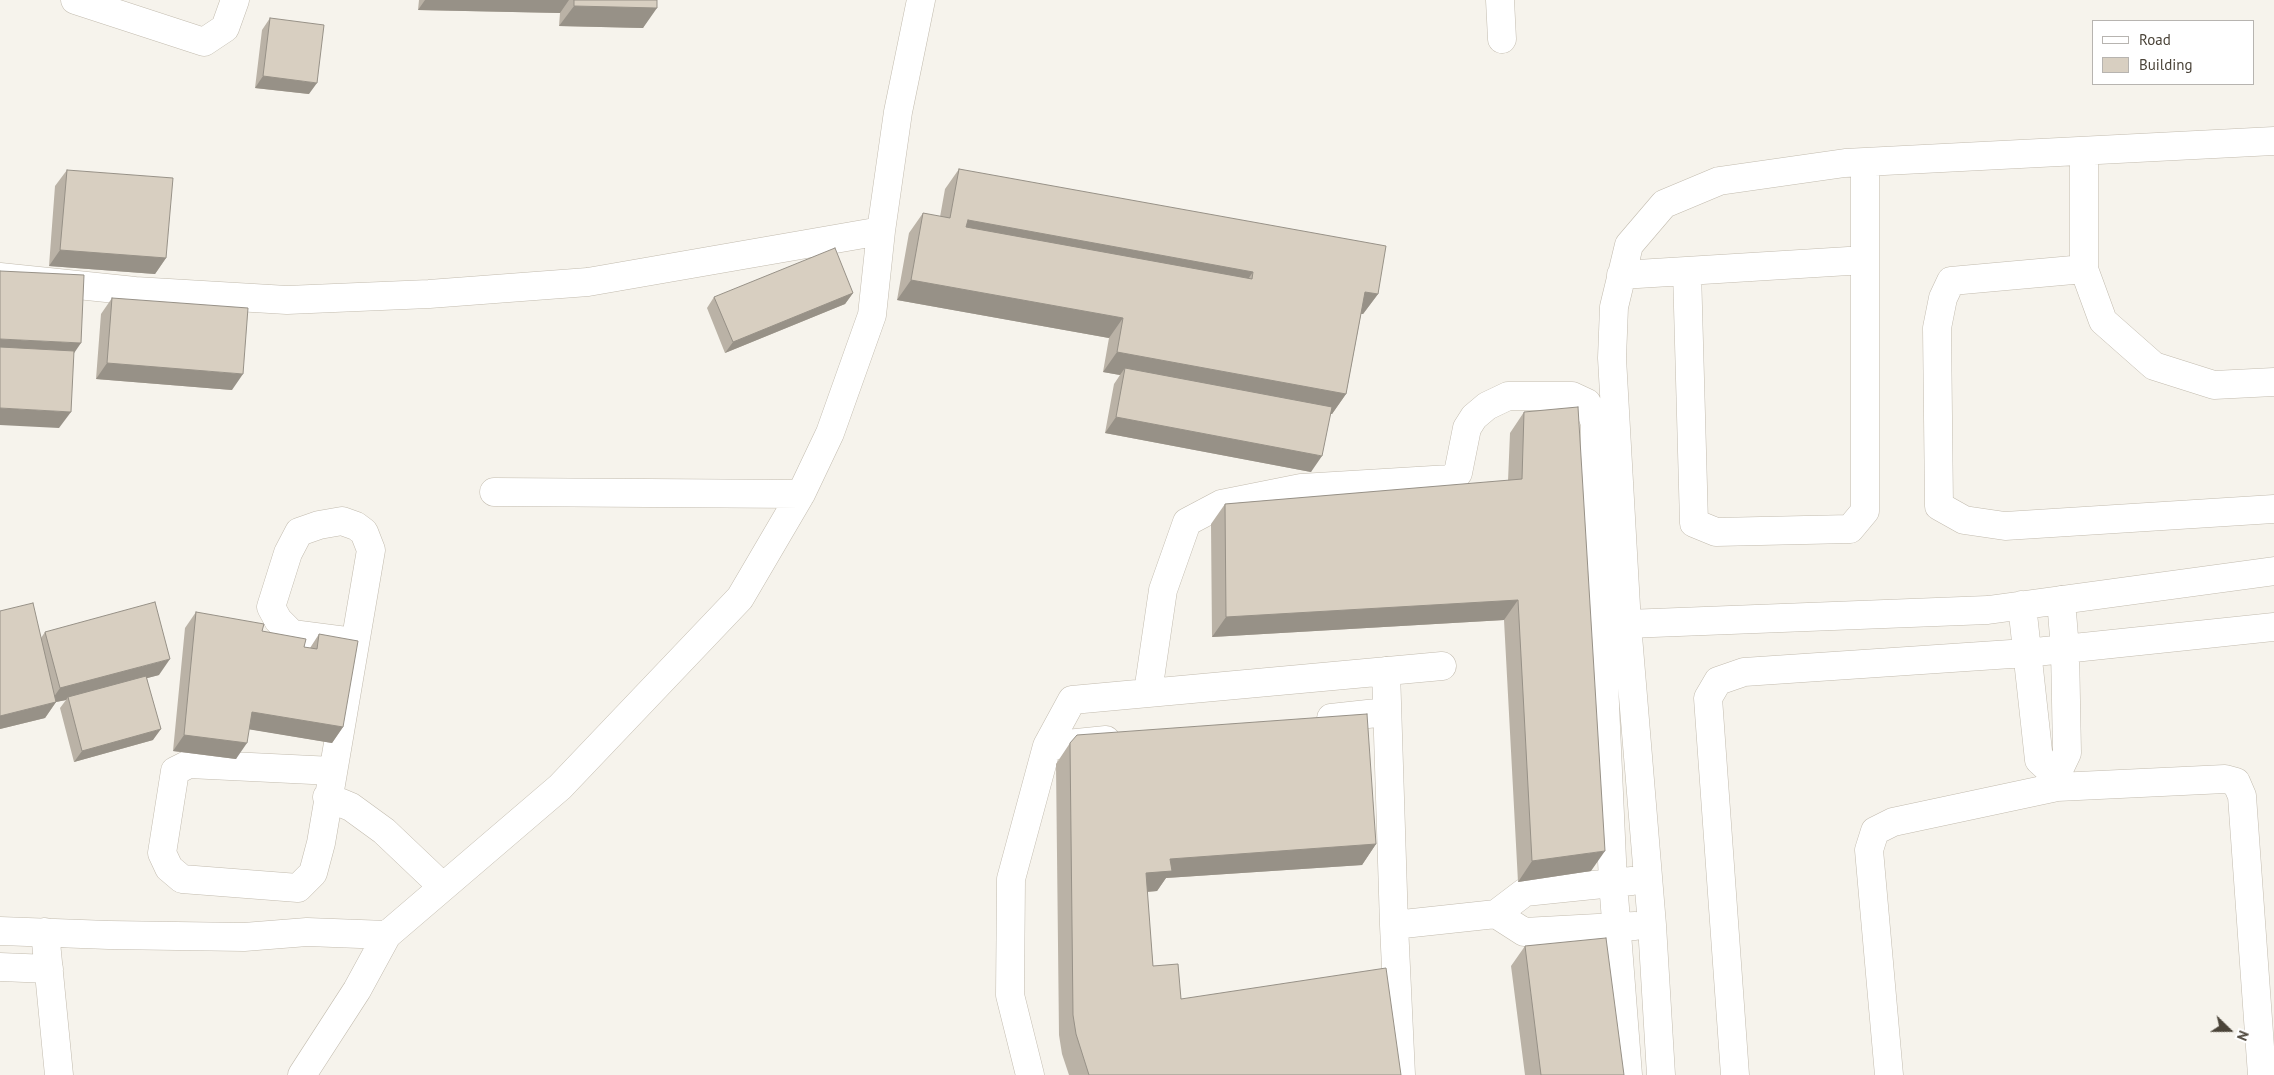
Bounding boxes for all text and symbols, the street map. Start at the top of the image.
legend [2092,20,2254,85]
text: Road [2139,30,2171,49]
text: Building [2139,55,2193,74]
north arrow [2204,1005,2254,1055]
text: N [2233,1028,2253,1043]

